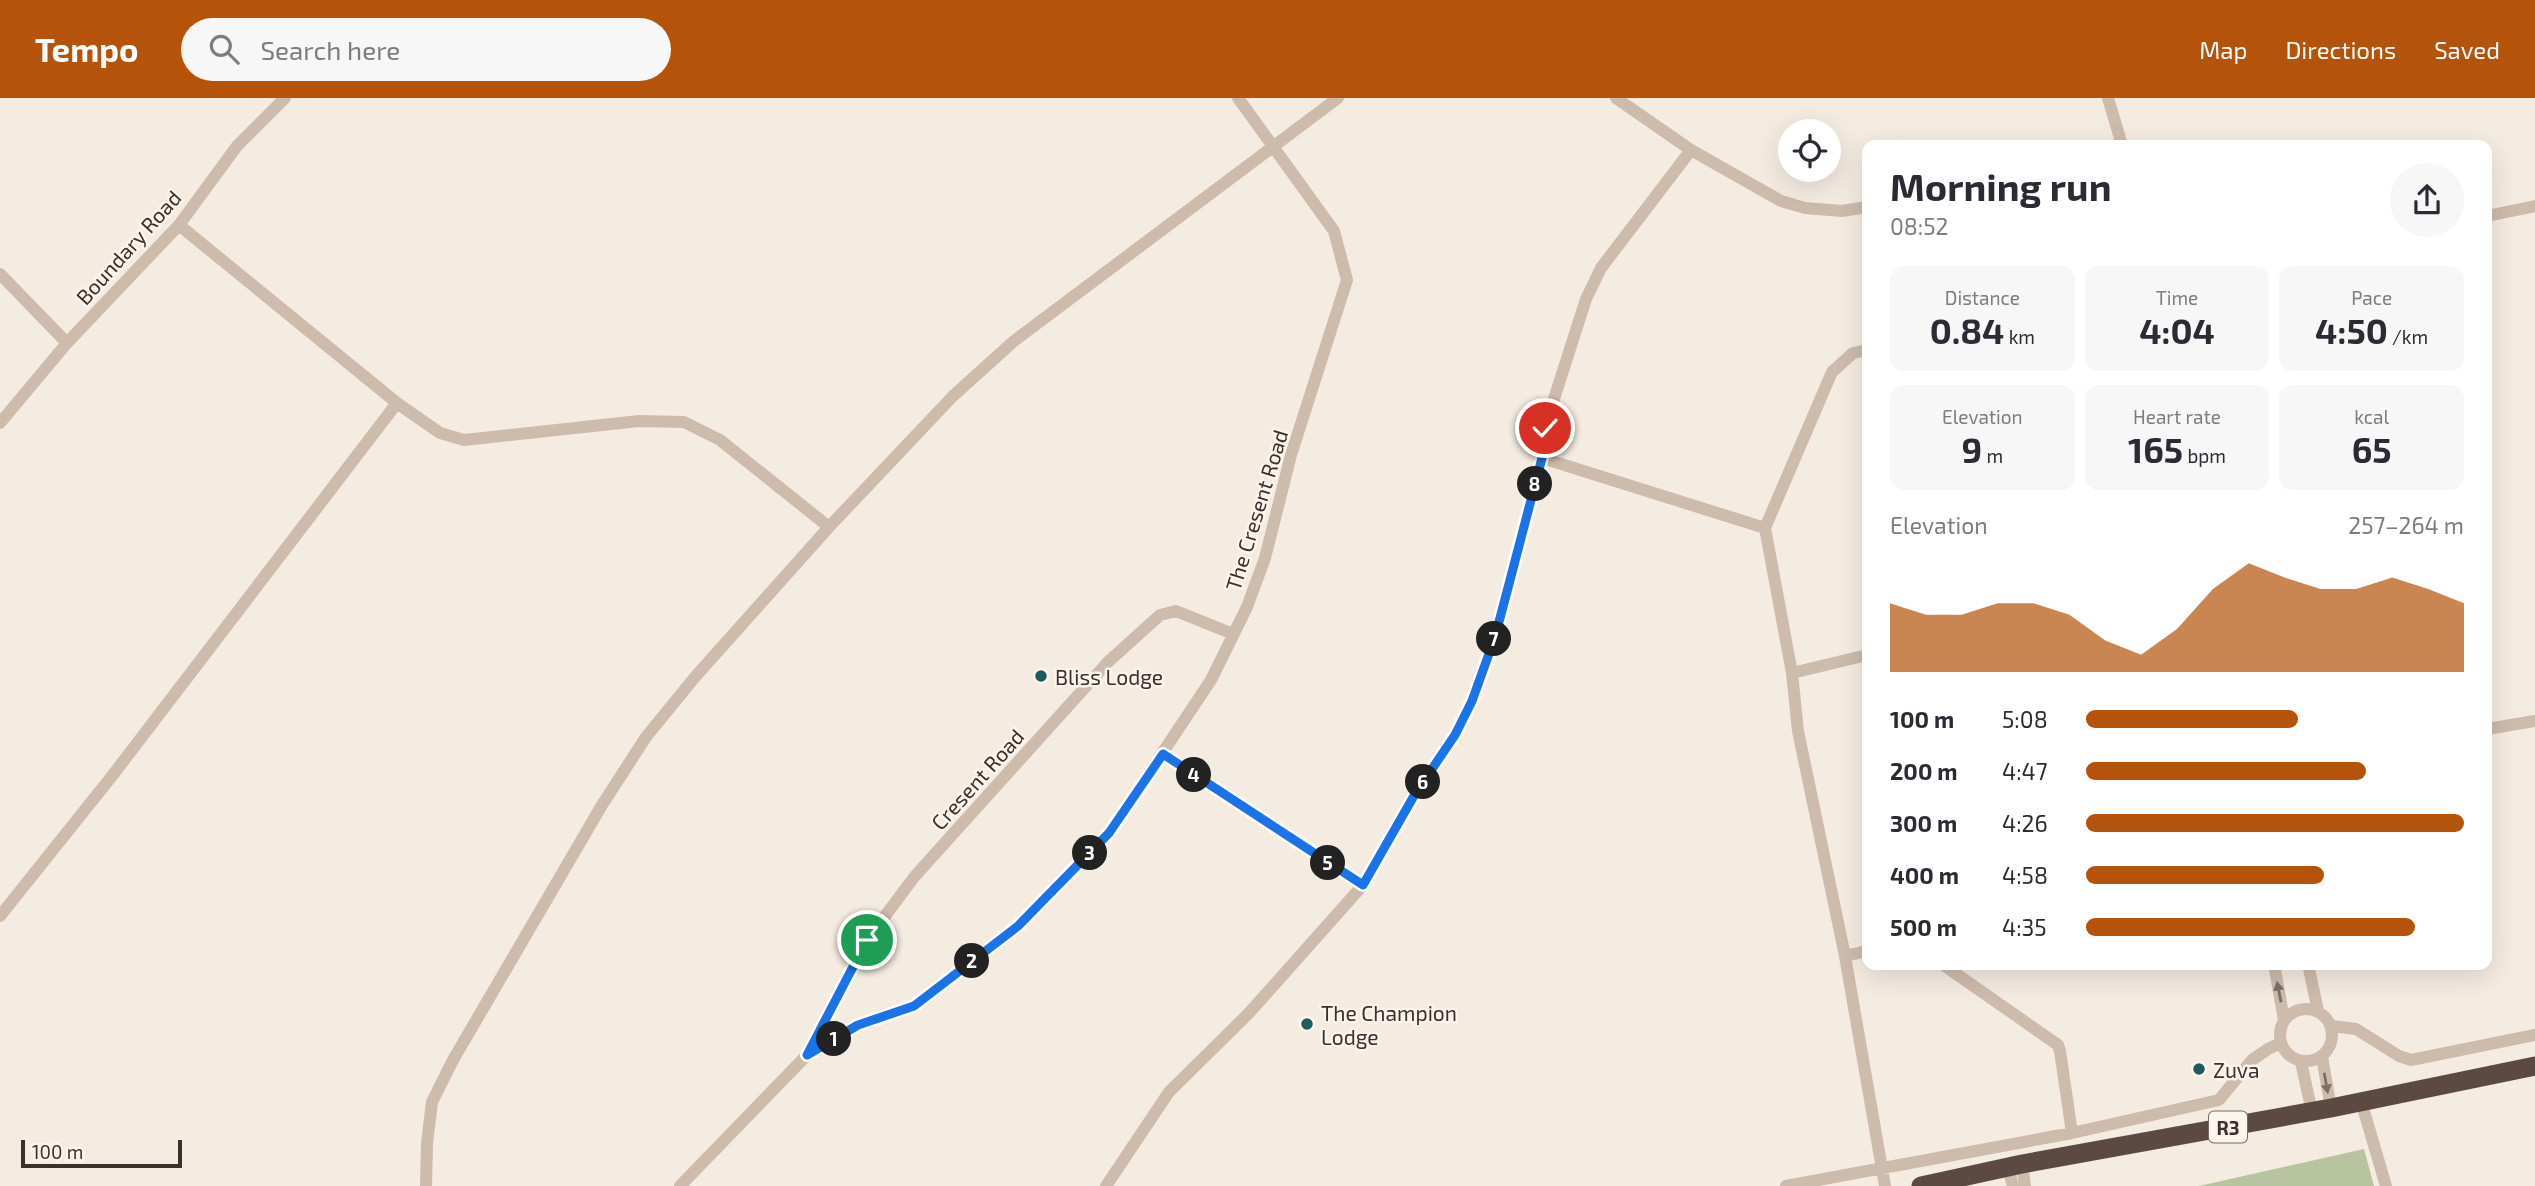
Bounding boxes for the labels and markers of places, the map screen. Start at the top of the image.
pin [1515,398,1575,458]
pin: 8 [1518,466,1552,502]
pin: 7 [1476,622,1512,656]
place label: Bliss Lodge [1055,664,1163,689]
marker: Bliss Lodge [1033,668,1049,684]
pin: 4 [1176,758,1212,792]
pin: 6 [1406,764,1440,800]
pin: 3 [1072,836,1108,870]
pin: 5 [1310,846,1346,880]
pin [837,910,897,970]
pin: 2 [954,944,990,978]
place label: The Champion Lodge [1321,1000,1457,1049]
marker: The Champion Lodge [1299,1016,1315,1032]
pin: 1 [816,1021,852,1056]
place label: Zuva [2213,1057,2259,1082]
marker: Zuva [2191,1061,2207,1077]

